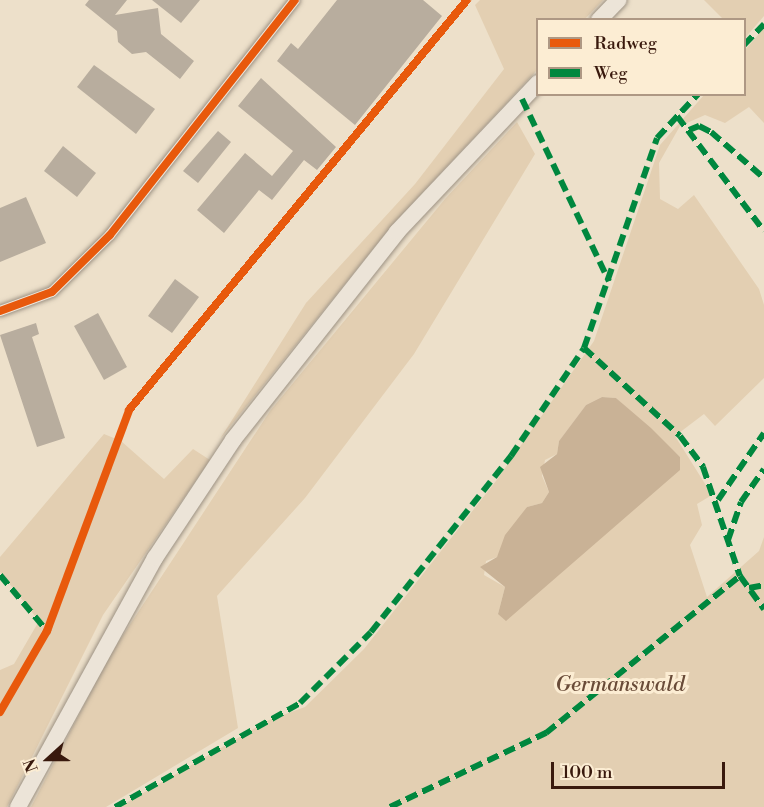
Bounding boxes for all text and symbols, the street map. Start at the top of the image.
legend [536,18,746,96]
text: Radweg [594,32,657,55]
text: Weg [594,62,628,85]
park label: Germanswald [555,672,685,698]
north arrow [18,729,78,789]
scale bar [554,750,728,788]
text: N [20,756,43,775]
text: 100 m [562,761,613,784]

